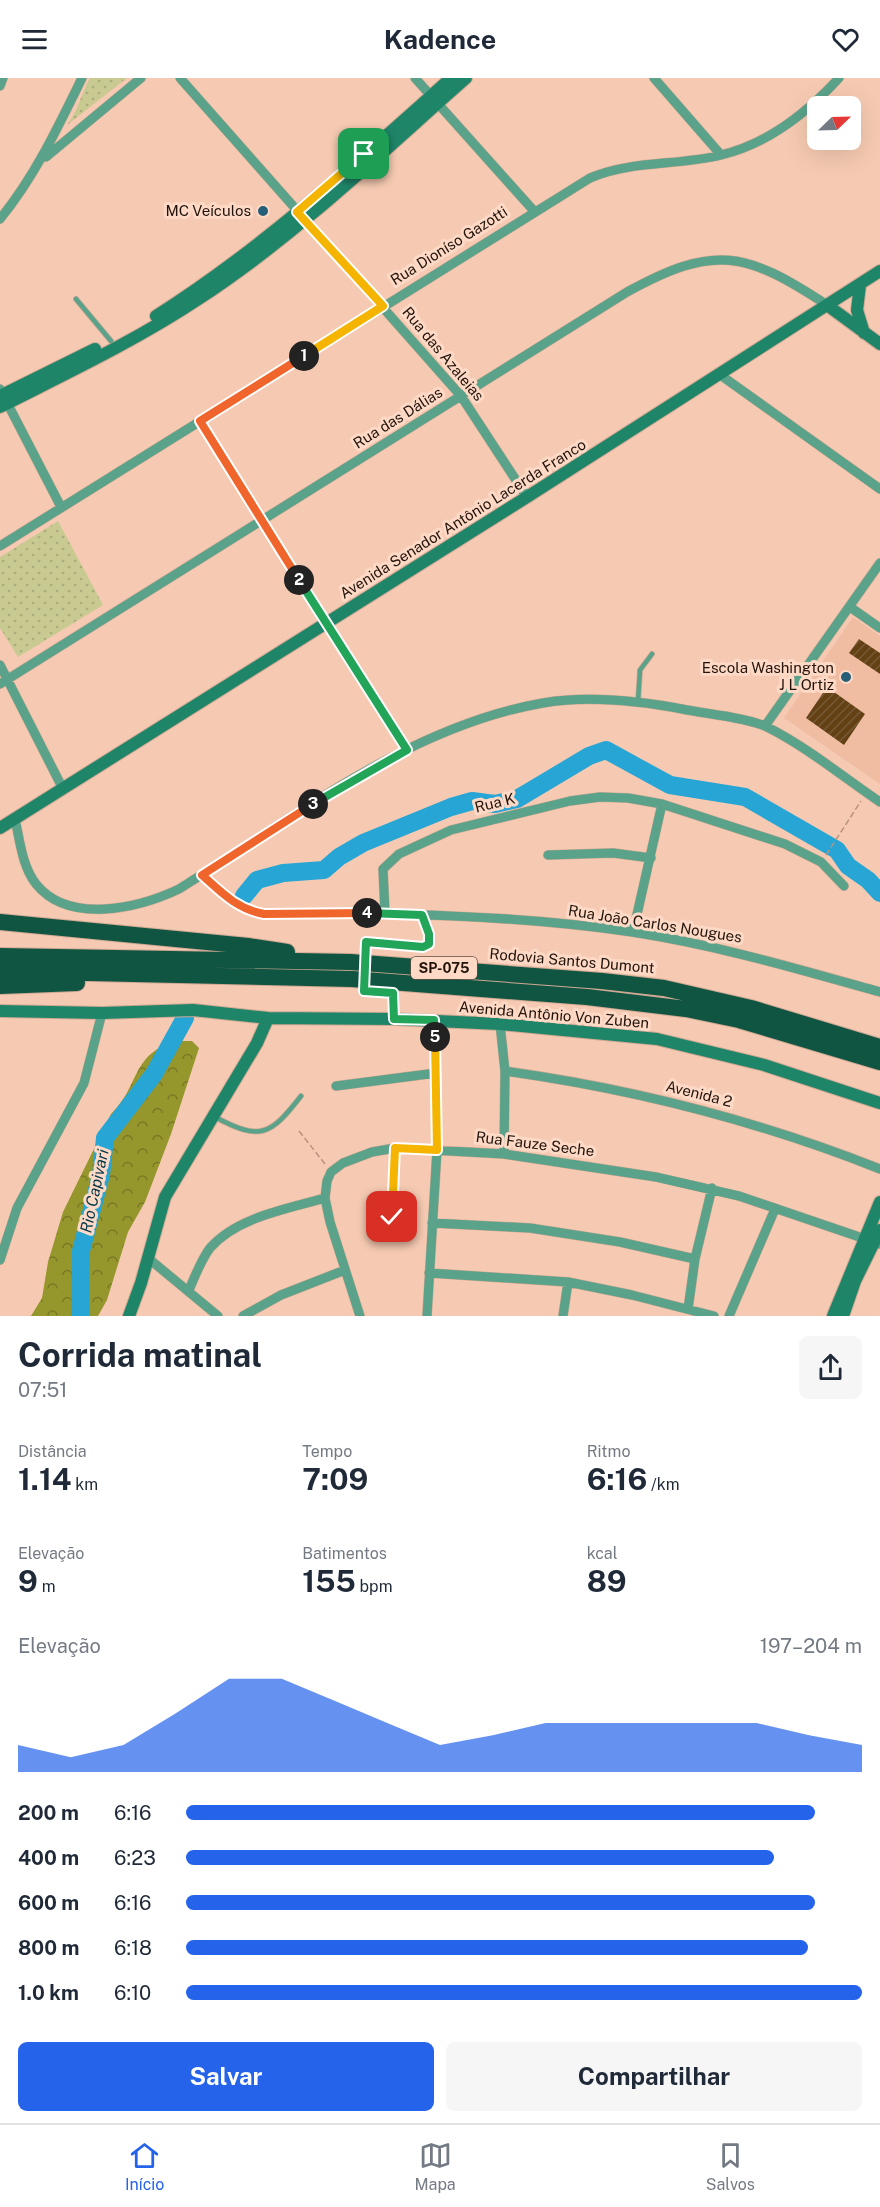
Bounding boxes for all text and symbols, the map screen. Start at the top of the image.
icon: menu [18,23,51,56]
text: Kadence [384,23,496,55]
icon: heart [829,23,862,56]
north arrow [807,96,861,150]
map controls [807,96,861,150]
pin [338,128,389,179]
icon: arrive [347,137,380,170]
place label: MC Veículos [165,202,251,219]
street label: Rua Dioníso Gazotti [387,203,510,288]
marker: MC Veículos [256,204,270,218]
street label: Rua das Azaleias [399,303,488,404]
pin: 1 [289,341,319,371]
text: 1 [301,346,307,365]
street label: Rua das Dálias [350,383,445,452]
street label: Avenida Senador Antônio Lacerda Franco [337,435,589,602]
pin: 2 [284,565,314,595]
text: 2 [294,570,304,589]
place label: Escola Washington J L Ortiz [702,659,834,693]
marker: Escola Washington J L Ortiz [839,670,853,684]
pin: 3 [298,789,328,819]
street label: Rua K [473,789,517,816]
text: 3 [308,794,318,813]
pin: 4 [352,898,382,928]
street label: Rua João Carlos Nougues [567,901,743,946]
text: 4 [362,903,372,922]
street label: Rodovia Santos Dumont [489,945,655,976]
road number: SP-075 [411,957,477,979]
street label: Avenida Antônio Von Zuben [458,998,650,1031]
pin: 5 [420,1022,450,1052]
text: 5 [430,1027,440,1046]
street label: Avenida 2 [664,1077,734,1110]
street label: Rua Fauze Seche [475,1128,595,1159]
water label: Rio Capivari [76,1148,113,1235]
pin [366,1191,417,1242]
icon: check [375,1200,408,1233]
text: Corrida matinal [18,1336,262,1374]
button: share [799,1336,862,1399]
text: 07:51 [18,1378,67,1402]
text: Distância [18,1442,87,1461]
text: Tempo [302,1442,352,1461]
text: Ritmo [587,1442,630,1461]
text: 1.14 [18,1461,71,1497]
text: 7:09 [302,1461,368,1497]
text: 6:16 [587,1461,647,1497]
text: km [71,1475,98,1494]
text: /km [647,1475,680,1494]
text: Elevação [18,1544,84,1563]
text: Batimentos [302,1544,387,1563]
text: kcal [587,1544,618,1563]
text: 9 [18,1563,38,1599]
text: 155 [302,1563,356,1599]
text: 89 [587,1563,626,1599]
text: m [38,1577,56,1596]
text: bpm [356,1577,392,1596]
text: Elevação [18,1634,101,1658]
text: 197–204 m [760,1634,862,1658]
text: 200 m [18,1801,79,1825]
text: 6:16 [114,1801,152,1825]
text: 400 m [18,1846,79,1870]
text: 6:23 [114,1846,156,1870]
text: 600 m [18,1891,79,1915]
text: 6:16 [114,1891,152,1915]
text: 800 m [18,1936,80,1960]
text: 6:18 [114,1936,152,1960]
text: 1.0 km [18,1981,79,2005]
text: 6:10 [114,1981,151,2005]
button: Salvar [18,2042,434,2111]
button: Compartilhar [446,2042,862,2111]
tab: Início [125,2139,164,2194]
tab: Mapa [414,2139,456,2194]
tab: Salvos [706,2139,755,2194]

